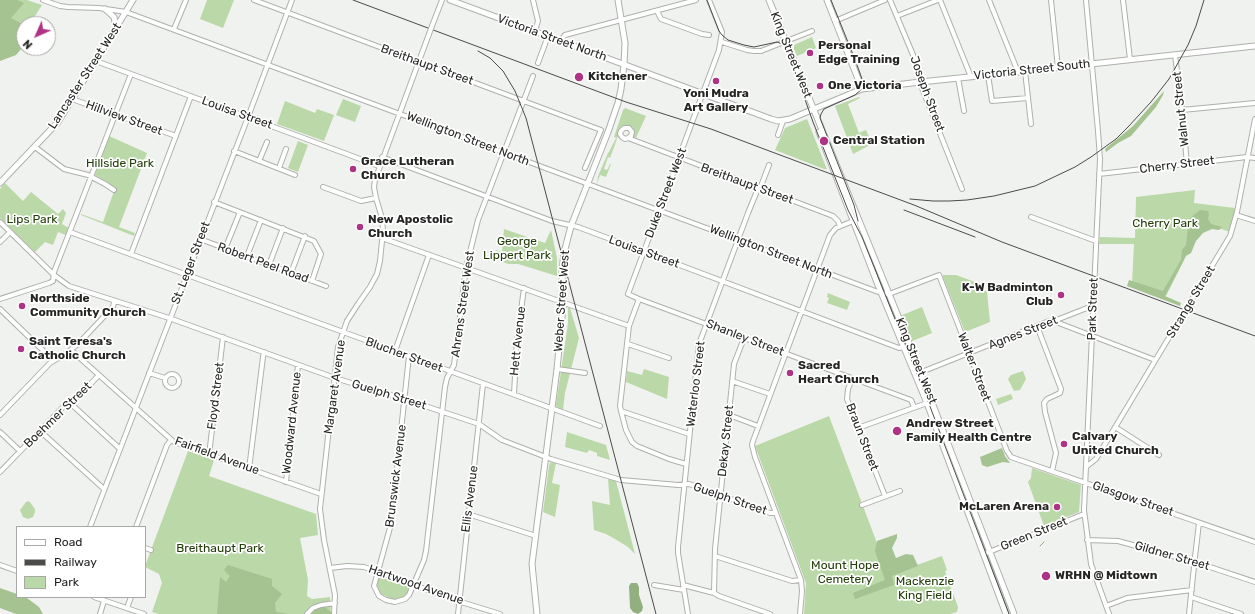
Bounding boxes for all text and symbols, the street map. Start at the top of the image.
street label: King Street West [767,10,815,100]
street label: Victoria Street North [495,12,609,64]
north arrow [16,16,56,56]
street label: Lancaster Street West [45,20,125,132]
text: N [20,37,35,52]
place label: Personal Edge Training [818,39,900,67]
street label: Breithaupt Street [379,42,475,88]
marker: Personal Edge Training [805,48,815,58]
street label: Joseph Street [907,54,947,134]
street label: Victoria Street South [973,57,1091,83]
place label: Kitchener [588,70,647,84]
marker: Kitchener [573,71,585,83]
street label: Walnut Street [1170,71,1192,147]
marker: Yoni Mudra Art Gallery [711,76,721,86]
place label: One Victoria [828,79,902,93]
marker: One Victoria [815,81,825,91]
place label: Yoni Mudra Art Gallery [683,87,749,115]
street label: Louisa Street [200,94,274,132]
street label: Hillview Street [84,97,164,139]
street label: Wellington Street North [405,109,531,169]
place label: Central Station [833,134,925,148]
marker: Central Station [818,135,830,147]
street label: Duke Street West [642,146,690,240]
street label: Cherry Street [1139,153,1215,177]
place label: Grace Lutheran Church [361,155,454,183]
park label: Hillside Park [86,157,154,171]
street label: Breithaupt Street [699,161,795,207]
marker: Grace Lutheran Church [348,164,358,174]
park label: Lips Park [7,213,57,227]
place label: New Apostolic Church [368,213,453,241]
park label: Cherry Park [1132,217,1198,231]
street label: St. Leger Street [169,220,213,306]
marker: New Apostolic Church [355,222,365,232]
street label: Wellington Street North [708,222,834,282]
street label: Louisa Street [607,233,681,271]
park label: George Lippert Park [483,235,551,263]
street label: Robert Peel Road [215,240,311,286]
street label: Ahrens Street West [448,250,478,358]
street label: Weber Street West [551,250,573,352]
street label: Strange Street [1164,263,1218,341]
street label: Park Street [1085,277,1101,341]
place label: K-W Badminton Club [962,281,1053,309]
marker: K-W Badminton Club [1056,290,1066,300]
place label: Northside Community Church [30,292,146,320]
marker: Northside Community Church [17,301,27,311]
street label: Hett Avenue [507,306,529,376]
street label: Agnes Street [986,313,1060,353]
street label: King Street West [892,316,940,406]
street label: Shanley Street [704,317,786,359]
street label: Walter Street [954,331,994,403]
street label: Blucher Street [363,334,445,376]
place label: Saint Teresa's Catholic Church [29,335,126,363]
street label: Margaret Avenue [321,339,349,435]
street label: Waterloo Street [684,340,708,428]
marker: Saint Teresa's Catholic Church [16,344,26,354]
place label: Sacred Heart Church [798,359,879,387]
street label: Floyd Street [205,361,227,431]
marker: Sacred Heart Church [785,368,795,378]
street label: Woodward Avenue [279,371,305,475]
street label: Guelph Street [350,377,428,413]
street label: Boehmer Street [21,379,95,451]
street label: Braun Street [843,401,881,473]
street label: Dekay Street [715,405,737,477]
place label: Andrew Street Family Health Centre [906,417,1032,445]
street label: Brunswick Avenue [383,424,409,528]
marker: Andrew Street Family Health Centre [891,425,903,437]
place label: Calvary United Church [1072,430,1159,458]
street label: Fairfield Avenue [173,434,261,478]
marker: Calvary United Church [1059,439,1069,449]
street label: Ellis Avenue [459,465,481,533]
street label: Glasgow Street [1090,478,1176,520]
street label: Guelph Street [691,480,769,518]
place label: McLaren Arena [959,500,1049,514]
marker: McLaren Arena [1052,502,1062,512]
street label: Green Street [998,514,1070,554]
legend [16,526,146,598]
text: Road [54,535,82,549]
street label: Gildner Street [1133,538,1211,574]
park label: Breithaupt Park [176,542,264,556]
text: Railway [54,555,97,569]
park label: Mount Hope Cemetery [811,559,879,587]
street label: Hartwood Avenue [366,562,466,608]
place label: WRHN @ Midtown [1055,569,1158,583]
marker: WRHN @ Midtown [1040,570,1052,582]
text: Park [54,575,79,589]
park label: Mackenzie King Field [896,575,954,603]

